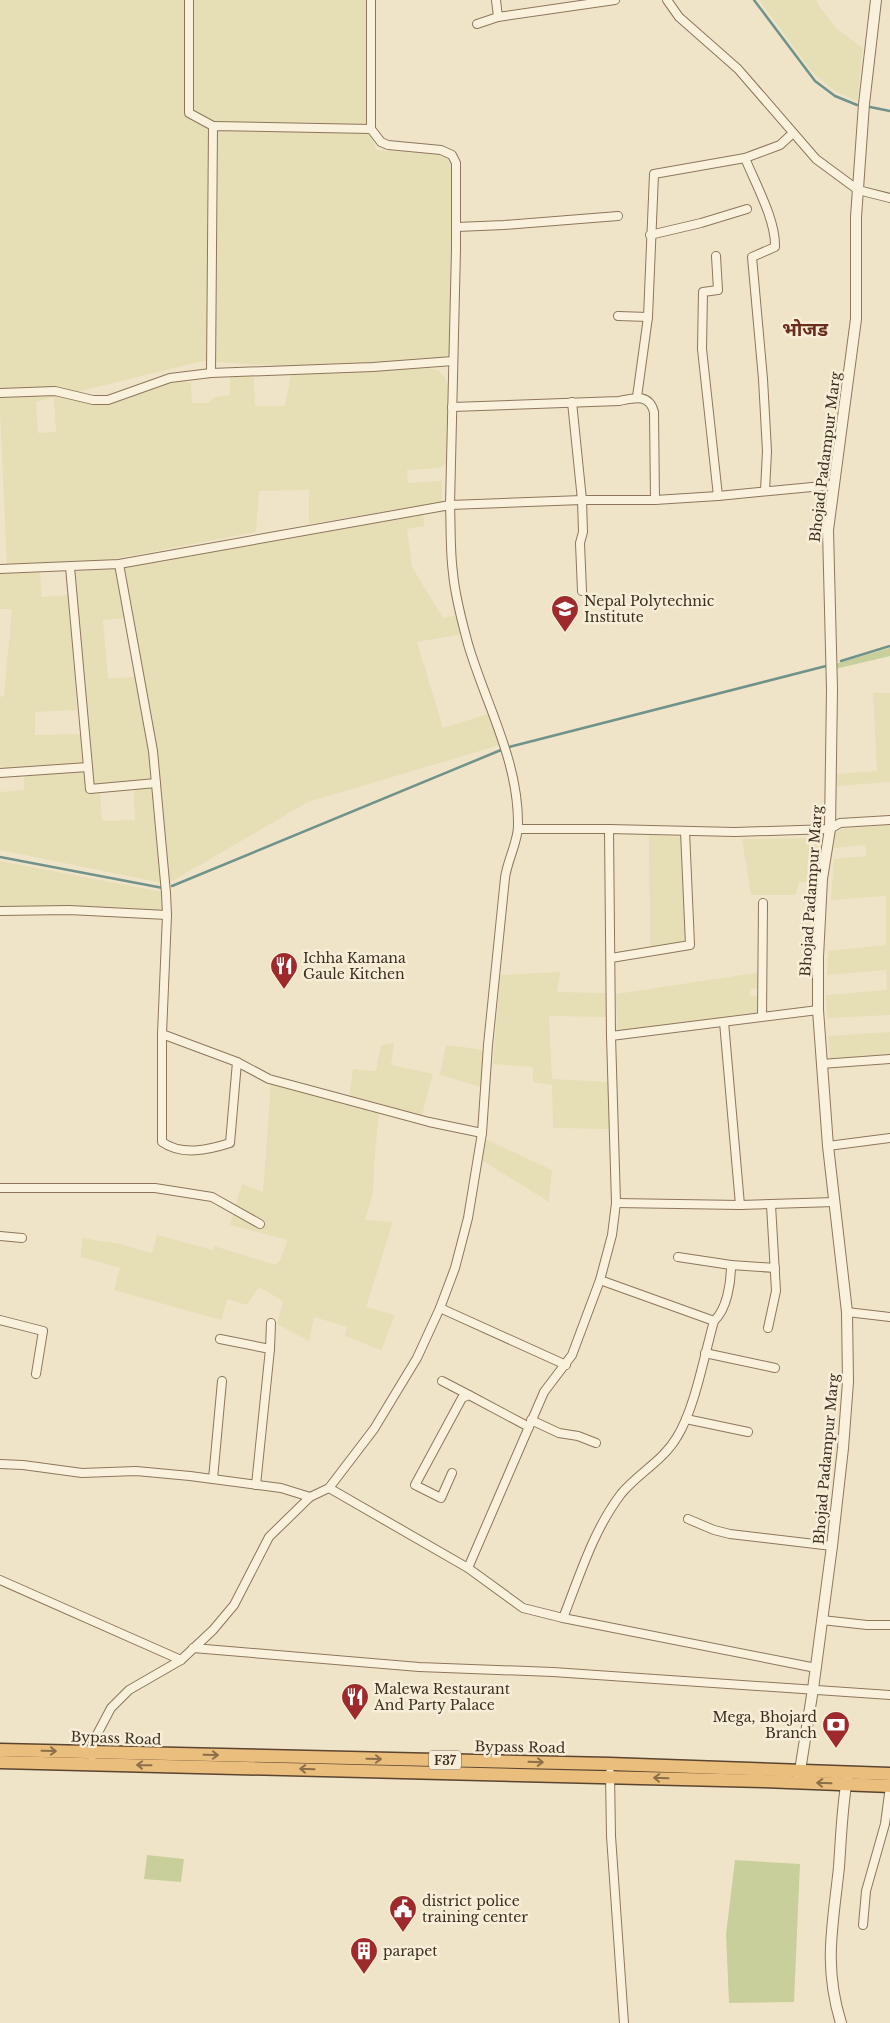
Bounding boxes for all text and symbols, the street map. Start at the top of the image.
district label: भोजड [782,318,829,341]
street label: Bhojad Padampur Marg [806,370,844,543]
place label: Nepal Polytechnic Institute [584,592,715,626]
school or university icon: Nepal Polytechnic Institute [550,594,580,633]
street label: Bhojad Padampur Marg [796,804,826,977]
place label: Ichha Kamana Gaule Kitchen [303,949,406,983]
restaurant icon: Ichha Kamana Gaule Kitchen [269,951,299,990]
street label: Bhojad Padampur Marg [810,1372,843,1545]
place label: Malewa Restaurant And Party Palace [373,1680,511,1714]
restaurant icon: Malewa Restaurant And Party Palace [340,1682,370,1721]
place label: Mega, Bhojard Branch [713,1708,818,1742]
bank icon: Mega, Bhojard Branch [821,1710,851,1749]
street label: Bypass Road [70,1727,162,1749]
street label: Bypass Road [475,1737,566,1757]
one-way arrow [40,1746,56,1756]
road number: F37 [429,1750,461,1770]
one-way arrow [203,1751,219,1760]
one-way arrow [365,1754,381,1764]
one-way arrow [528,1757,544,1767]
one-way arrow [136,1760,152,1770]
one-way arrow [299,1764,315,1774]
one-way arrow [654,1774,670,1783]
one-way arrow [816,1779,832,1788]
place label: district police training center [422,1892,528,1926]
public building icon: district police training center [388,1894,418,1933]
building icon: parapet [349,1936,379,1975]
place label: parapet [383,1942,438,1960]

